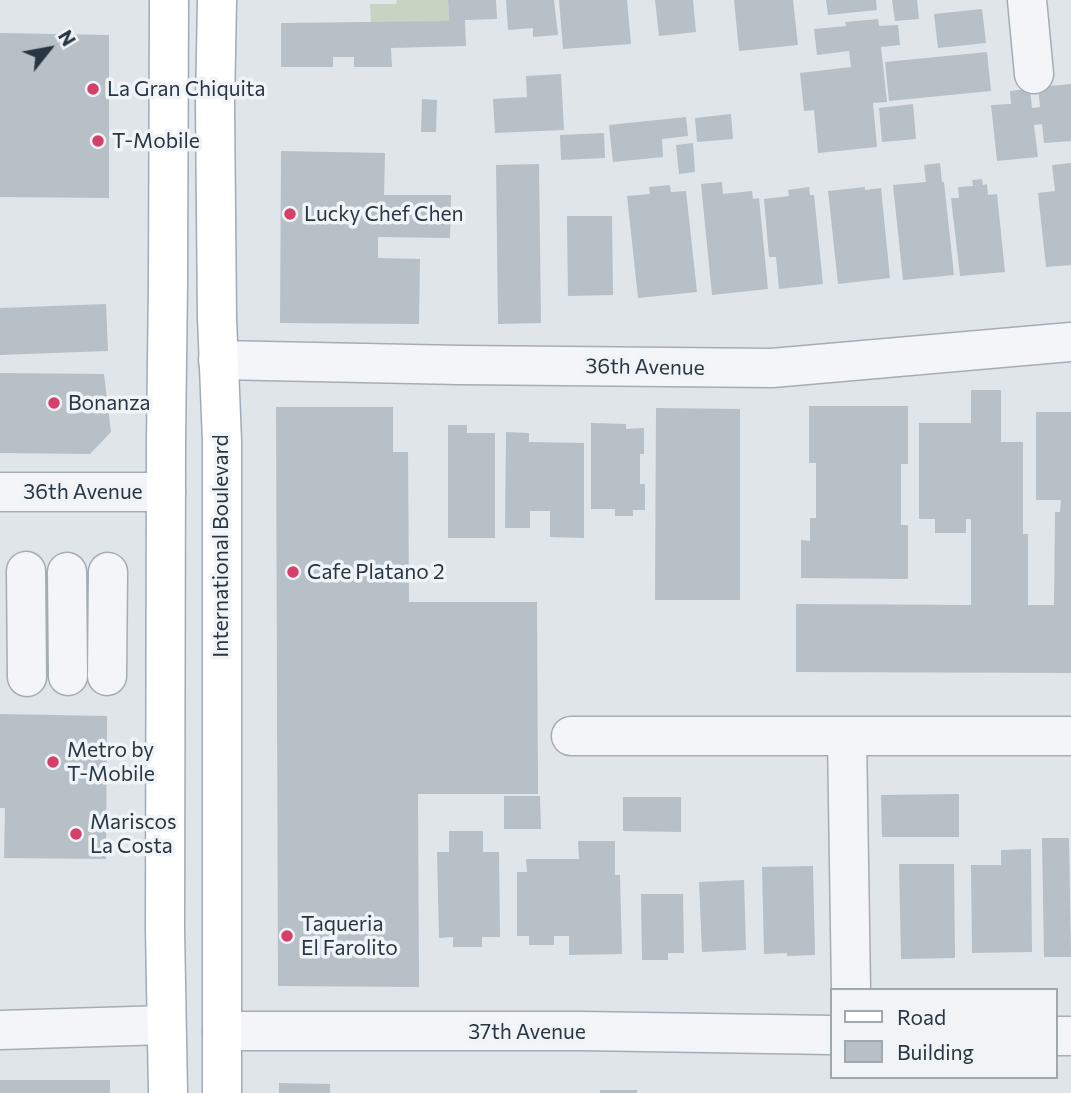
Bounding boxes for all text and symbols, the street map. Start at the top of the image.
north arrow [14,14,84,84]
text: N [54,26,81,50]
place label: La Gran Chiquita [107,76,265,102]
marker: La Gran Chiquita [85,81,101,97]
place label: T-Mobile [112,128,200,154]
marker: T-Mobile [90,133,106,149]
place label: Lucky Chef Chen [304,201,464,227]
marker: Lucky Chef Chen [282,206,298,222]
street label: 36th Avenue [585,353,705,381]
place label: Bonanza [68,390,151,416]
marker: Bonanza [46,395,62,411]
street label: International Boulevard [208,434,234,658]
street label: 36th Avenue [23,479,143,505]
place label: Cafe Platano 2 [307,559,445,585]
marker: Cafe Platano 2 [285,564,301,580]
place label: Metro by T-Mobile [67,737,155,787]
marker: Metro by T-Mobile [45,754,61,770]
place label: Mariscos La Costa [90,809,176,859]
marker: Mariscos La Costa [68,826,84,842]
place label: Taqueria El Farolito [301,911,398,961]
marker: Taqueria El Farolito [279,928,295,944]
legend [830,988,1057,1079]
text: Road [897,1004,946,1029]
street label: 37th Avenue [468,1019,586,1045]
text: Building [897,1039,974,1064]

